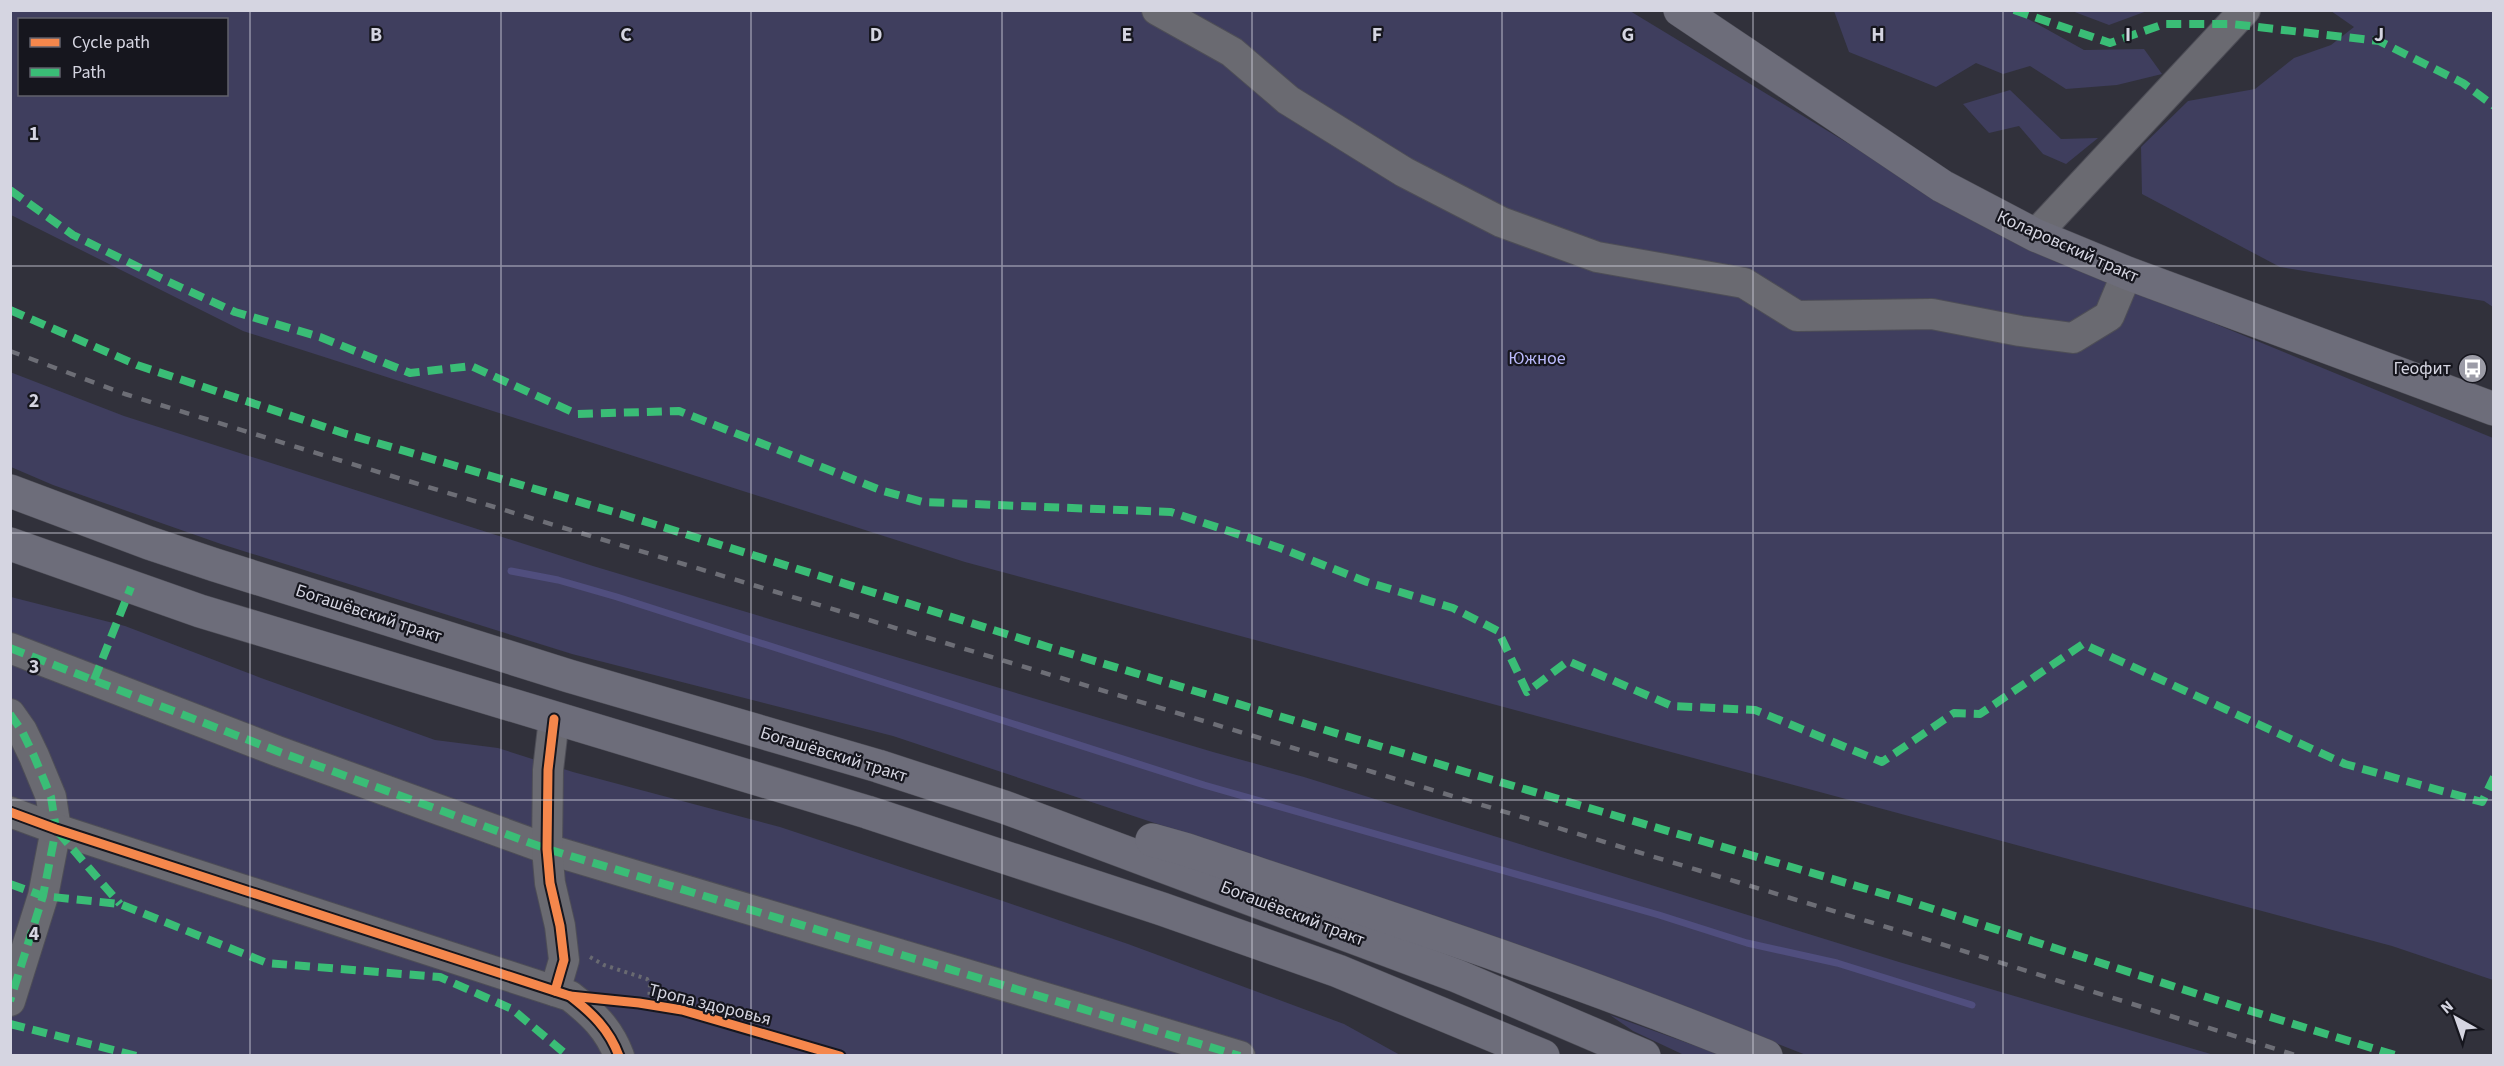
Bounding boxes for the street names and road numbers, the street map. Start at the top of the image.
street label: Коларовский тракт [1993,204,2143,289]
street label: Богашёвский тракт [292,578,445,649]
street label: Богашёвский тракт [757,720,911,789]
street label: Богашёвский тракт [1217,874,1369,952]
street label: Тропа здоровья [646,977,774,1032]

